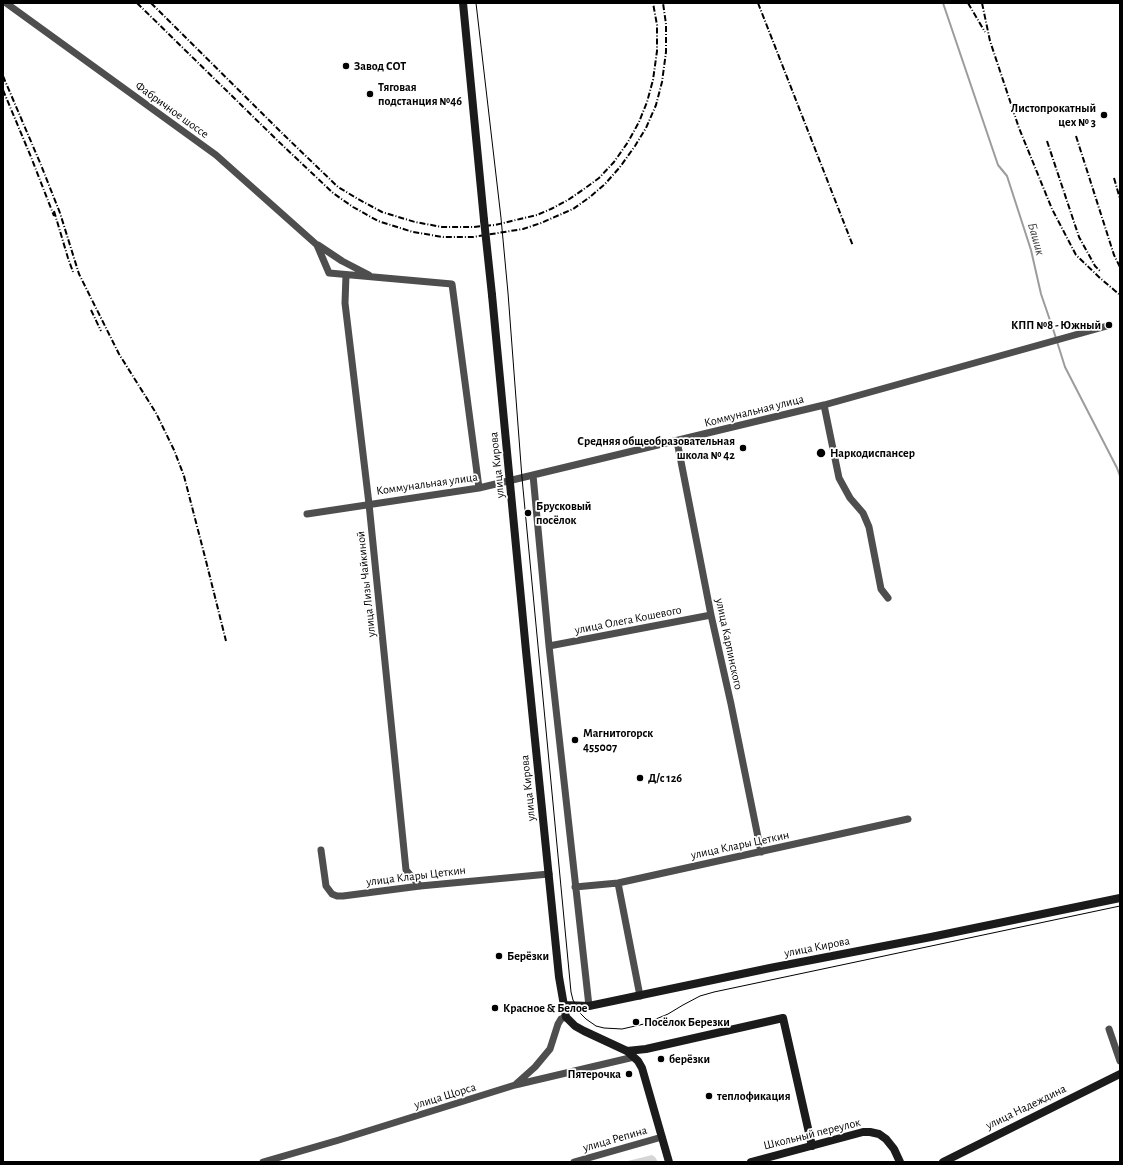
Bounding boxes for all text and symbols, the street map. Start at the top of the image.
place label: Завод СОТ [354,59,406,73]
marker: Завод СОТ [341,61,351,71]
street label: Фабричное шоссе [132,79,212,141]
place label: Тяговая подстанция №46 [378,80,462,108]
marker: Тяговая подстанция №46 [365,89,375,99]
place label: Листопрокатный цех № 3 [1011,101,1096,129]
marker: Листопрокатный цех № 3 [1099,110,1109,120]
water label: Башик [1024,221,1048,257]
place label: КПП №8 - Южный [1011,318,1101,332]
marker: КПП №8 - Южный [1104,320,1114,330]
street label: Коммунальная улица [703,392,805,430]
street label: улица Кирова [486,431,508,499]
place label: Средняя общеобразовательная школа № 42 [577,434,735,462]
marker: Средняя общеобразовательная школа № 42 [738,443,748,453]
place label: Наркодиспансер [830,446,915,460]
marker: Наркодиспансер [815,447,827,459]
street label: Коммунальная улица [375,470,479,498]
place label: Брусковый посёлок [536,499,591,527]
marker: Брусковый посёлок [523,508,533,518]
street label: улица Лизы Чайкиной [353,530,379,638]
street label: улица Карпинского [712,597,746,691]
street label: улица Олега Кошевого [573,603,683,637]
place label: Магнитогорск 455007 [583,726,653,754]
marker: Магнитогорск 455007 [570,735,580,745]
street label: улица Кирова [517,754,539,822]
place label: Д/с 126 [648,771,682,785]
marker: Д/с 126 [635,773,645,783]
street label: улица Клары Цеткин [689,828,791,862]
street label: улица Клары Цеткин [365,863,467,889]
street label: улица Кирова [783,934,851,960]
place label: Берёзки [507,949,549,963]
marker: Берёзки [494,951,504,961]
place label: Красное & Белое [503,1001,588,1015]
marker: Красное & Белое [490,1003,500,1013]
place label: Посёлок Березки [644,1015,730,1029]
marker: Посёлок Березки [631,1017,641,1027]
place label: берёзки [669,1052,710,1066]
marker: берёзки [656,1054,666,1064]
place label: Пятерочка [568,1067,621,1081]
marker: Пятерочка [624,1069,634,1079]
street label: улица Щорса [412,1080,478,1112]
street label: улица Надеждина [983,1081,1069,1133]
place label: теплофикация [717,1089,791,1103]
marker: теплофикация [704,1091,714,1101]
street label: Школьный переулок [762,1115,862,1153]
street label: улица Репина [581,1123,649,1155]

